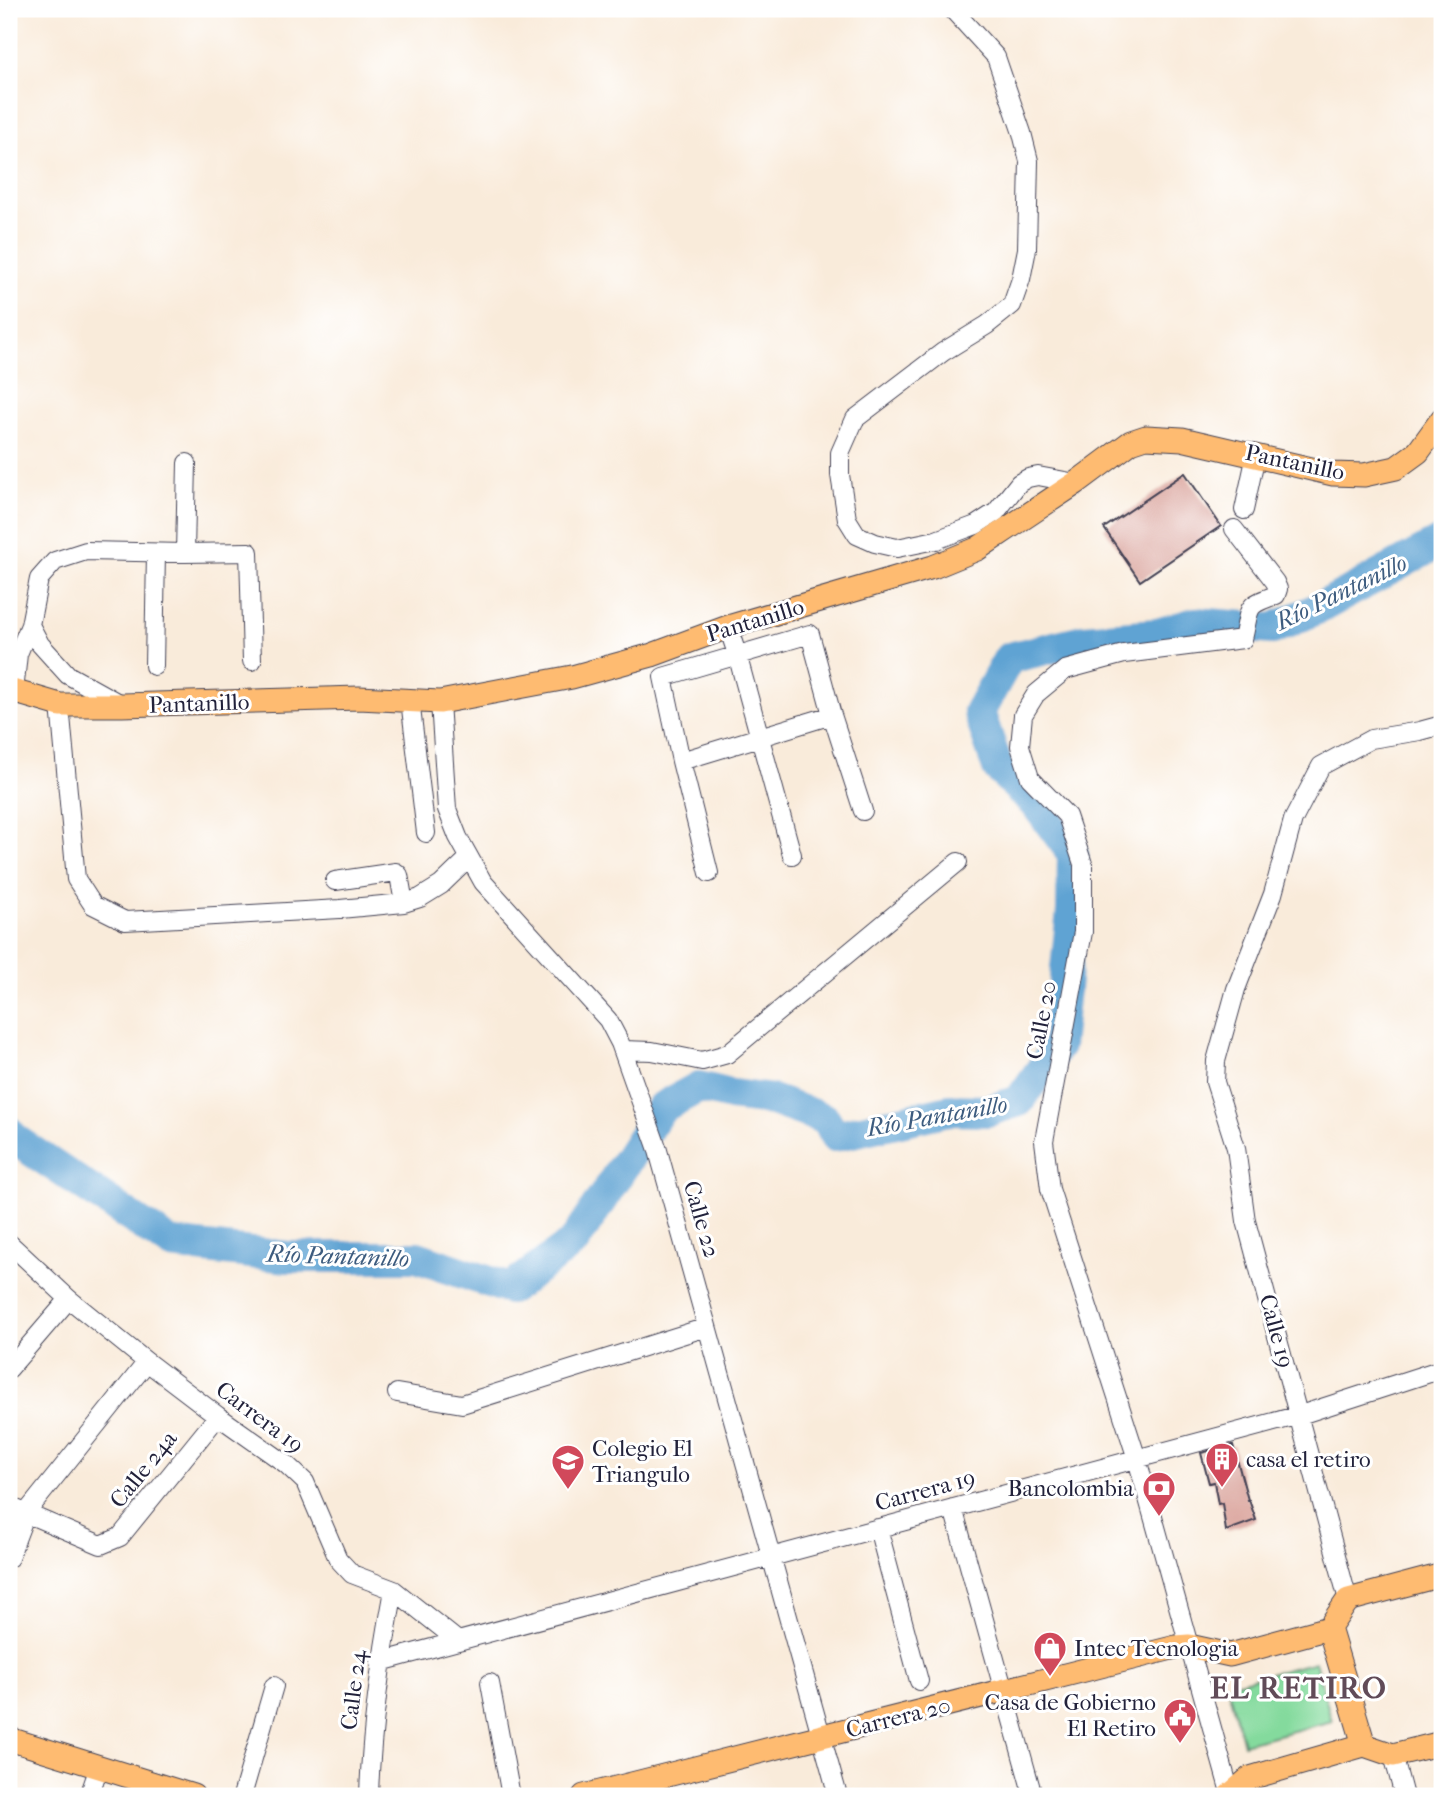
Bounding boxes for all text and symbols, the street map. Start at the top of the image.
street label: Pantanillo [1243,439,1347,486]
water label: Río Pantanillo [1269,548,1411,637]
street label: Pantanillo [703,593,807,648]
street label: Pantanillo [148,688,250,719]
street label: Calle 20 [1021,978,1062,1062]
water label: Río Pantanillo [862,1090,1010,1143]
street label: Calle 22 [678,1178,725,1261]
water label: Río Pantanillo [264,1239,410,1272]
street label: Calle 19 [1254,1291,1299,1371]
street label: Carrera 19 [211,1376,309,1459]
street label: Calle 24a [104,1425,183,1513]
place label: Colegio El Triangulo [592,1435,693,1488]
building icon: casa el retiro [1203,1440,1241,1489]
school or university icon: Colegio El Triangulo [549,1442,587,1491]
place label: casa el retiro [1246,1446,1371,1473]
street label: Carrera 19 [872,1464,978,1517]
bank icon: Bancolombia [1140,1469,1178,1518]
place label: Bancolombia [1007,1475,1134,1502]
shop icon: Intec Tecnologia [1031,1629,1069,1678]
place label: Intec Tecnologia [1074,1635,1239,1662]
street label: Calle 24 [335,1647,372,1732]
district label: EL RETIRO [1210,1671,1388,1706]
place label: Casa de Gobierno El Retiro [985,1689,1156,1742]
street label: Carrera 20 [843,1691,953,1744]
public building icon: Casa de Gobierno El Retiro [1161,1696,1199,1745]

